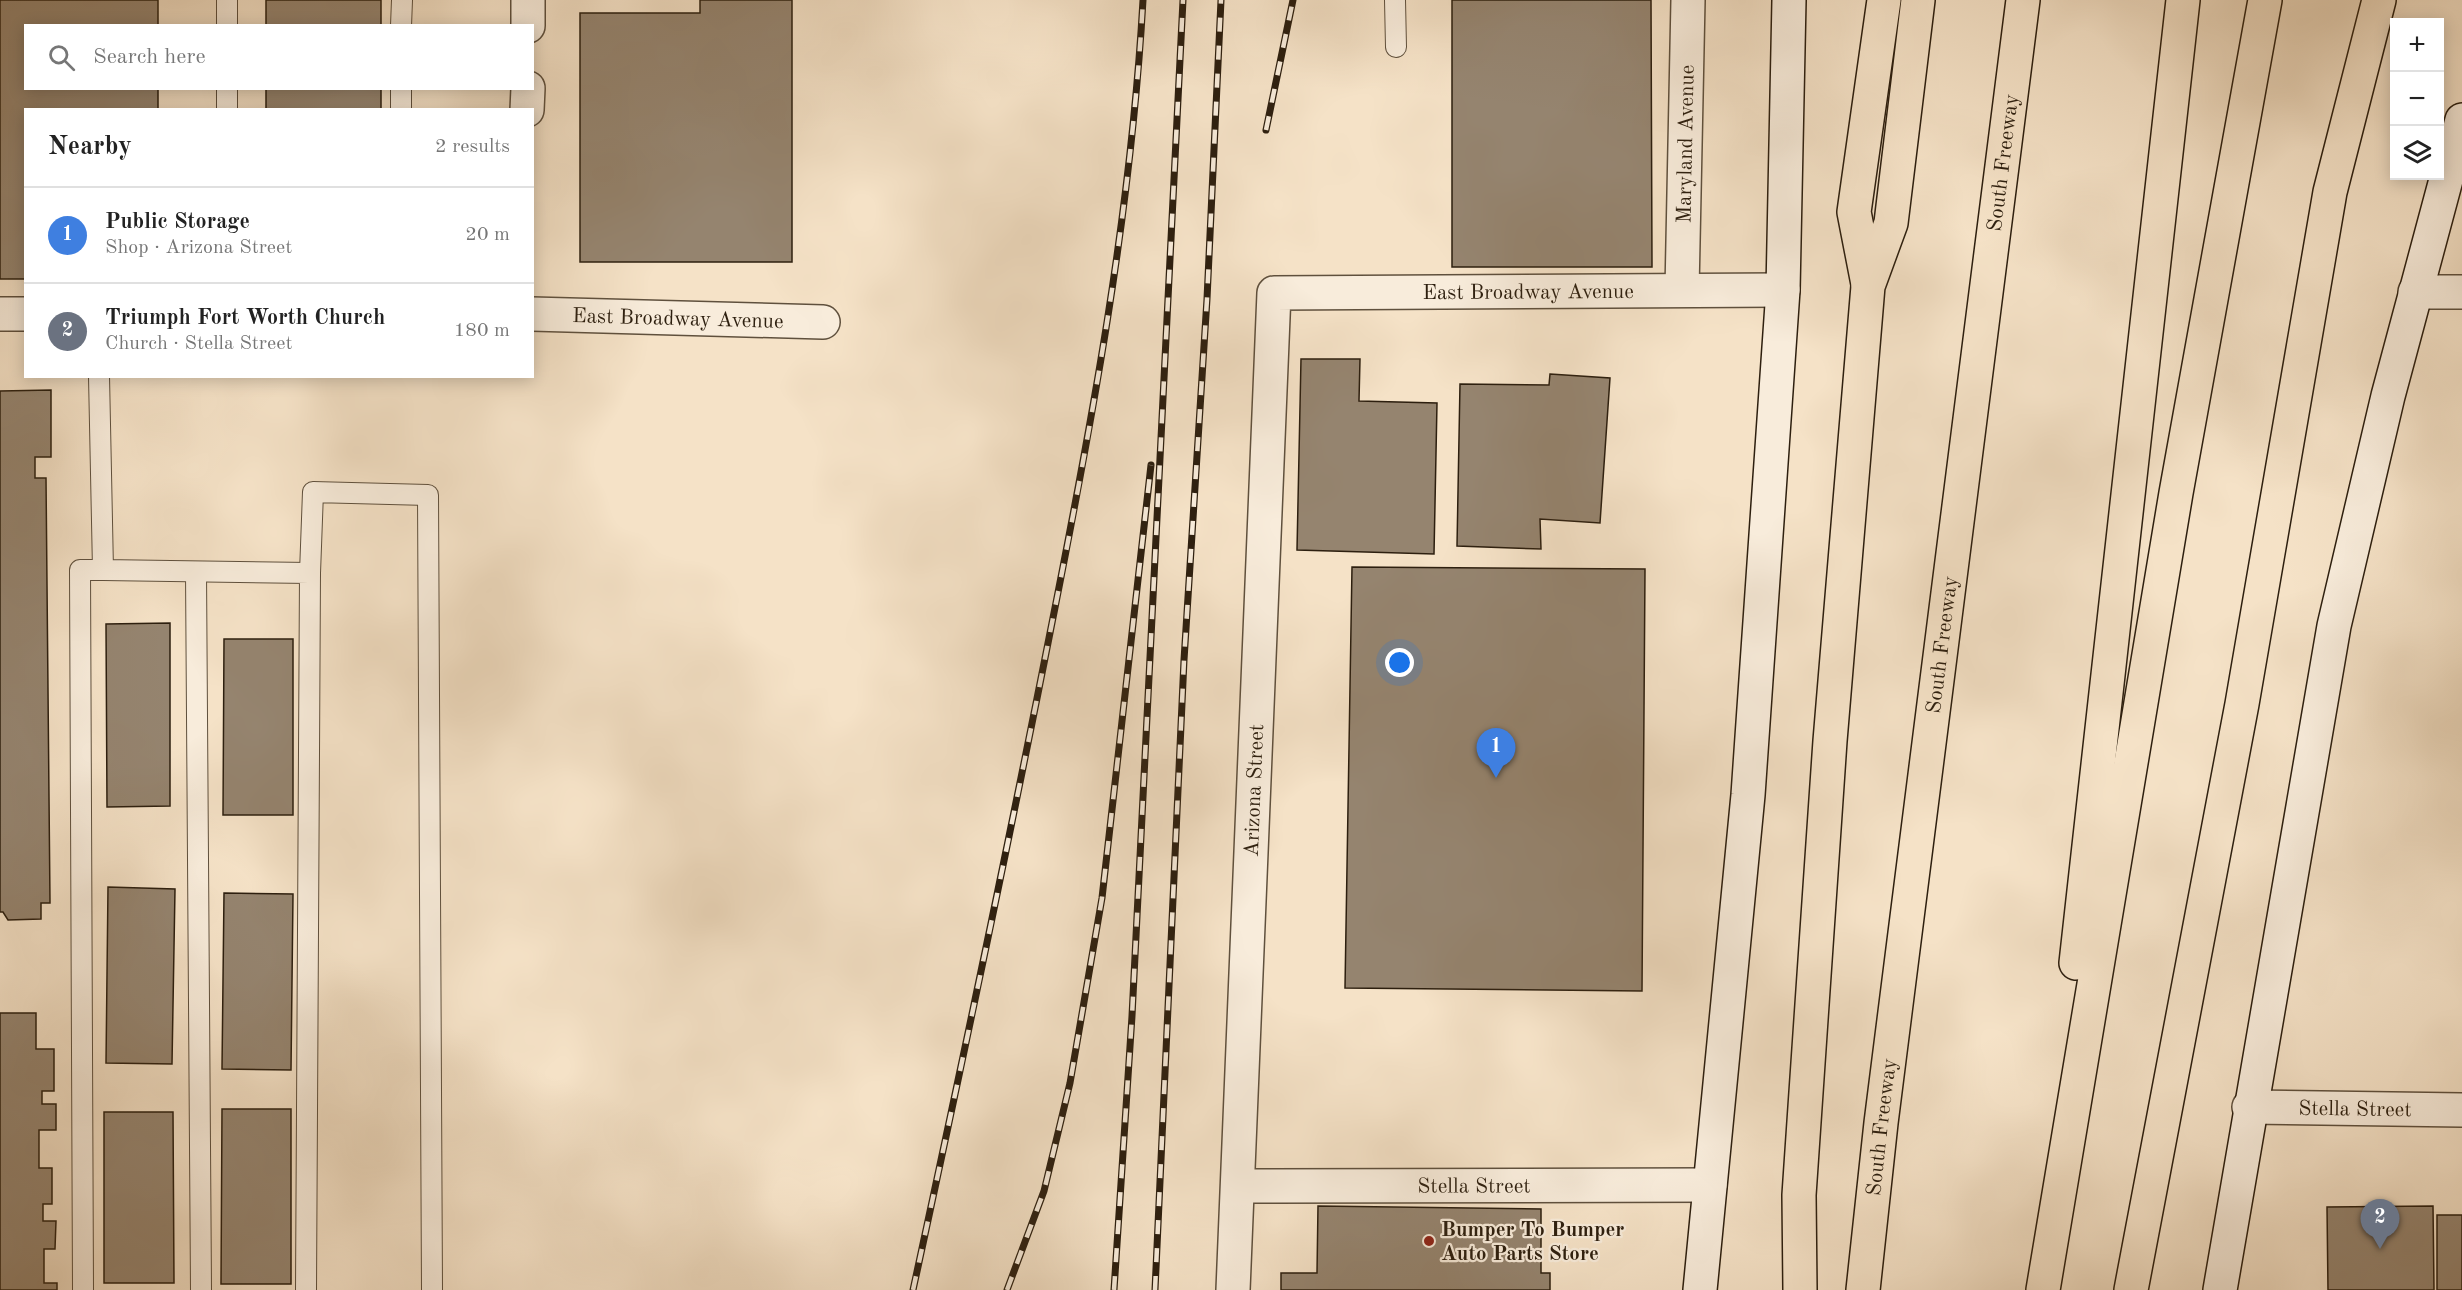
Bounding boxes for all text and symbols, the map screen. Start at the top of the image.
map controls [2390,18,2444,180]
button: + [2390,18,2444,72]
search box [24,24,534,90]
icon: search [45,41,78,74]
text: Search here [93,46,206,68]
street label: Maryland Avenue [1674,64,1699,224]
button: − [2390,72,2444,126]
street label: South Freeway [1985,93,2023,233]
button: layers [2390,126,2444,180]
text: Nearby [48,134,132,160]
text: 2 results [435,137,510,157]
text: Public Storage [105,211,250,233]
text: 1 [62,225,73,245]
text: 20 m [465,225,510,245]
text: Shop · Arizona Street [105,238,292,258]
street label: East Broadway Avenue [1422,282,1634,304]
street label: East Broadway Avenue [572,306,784,333]
text: Triumph Fort Worth Church [105,307,385,329]
text: 2 [62,321,73,341]
text: 180 m [454,321,510,341]
text: Church · Stella Street [105,334,292,354]
street label: South Freeway [1924,575,1962,715]
your location [1385,648,1414,677]
street label: Arizona Street [1242,723,1268,858]
pin: 1 [1476,728,1516,778]
street label: South Freeway [1864,1057,1901,1197]
street label: Stella Street [2298,1099,2412,1121]
street label: Stella Street [1417,1176,1531,1198]
pin: 2 [2360,1200,2400,1249]
place label: Bumper To Bumper Auto Parts Store [1441,1220,1624,1265]
marker: Bumper To Bumper Auto Parts Store [1422,1234,1436,1248]

